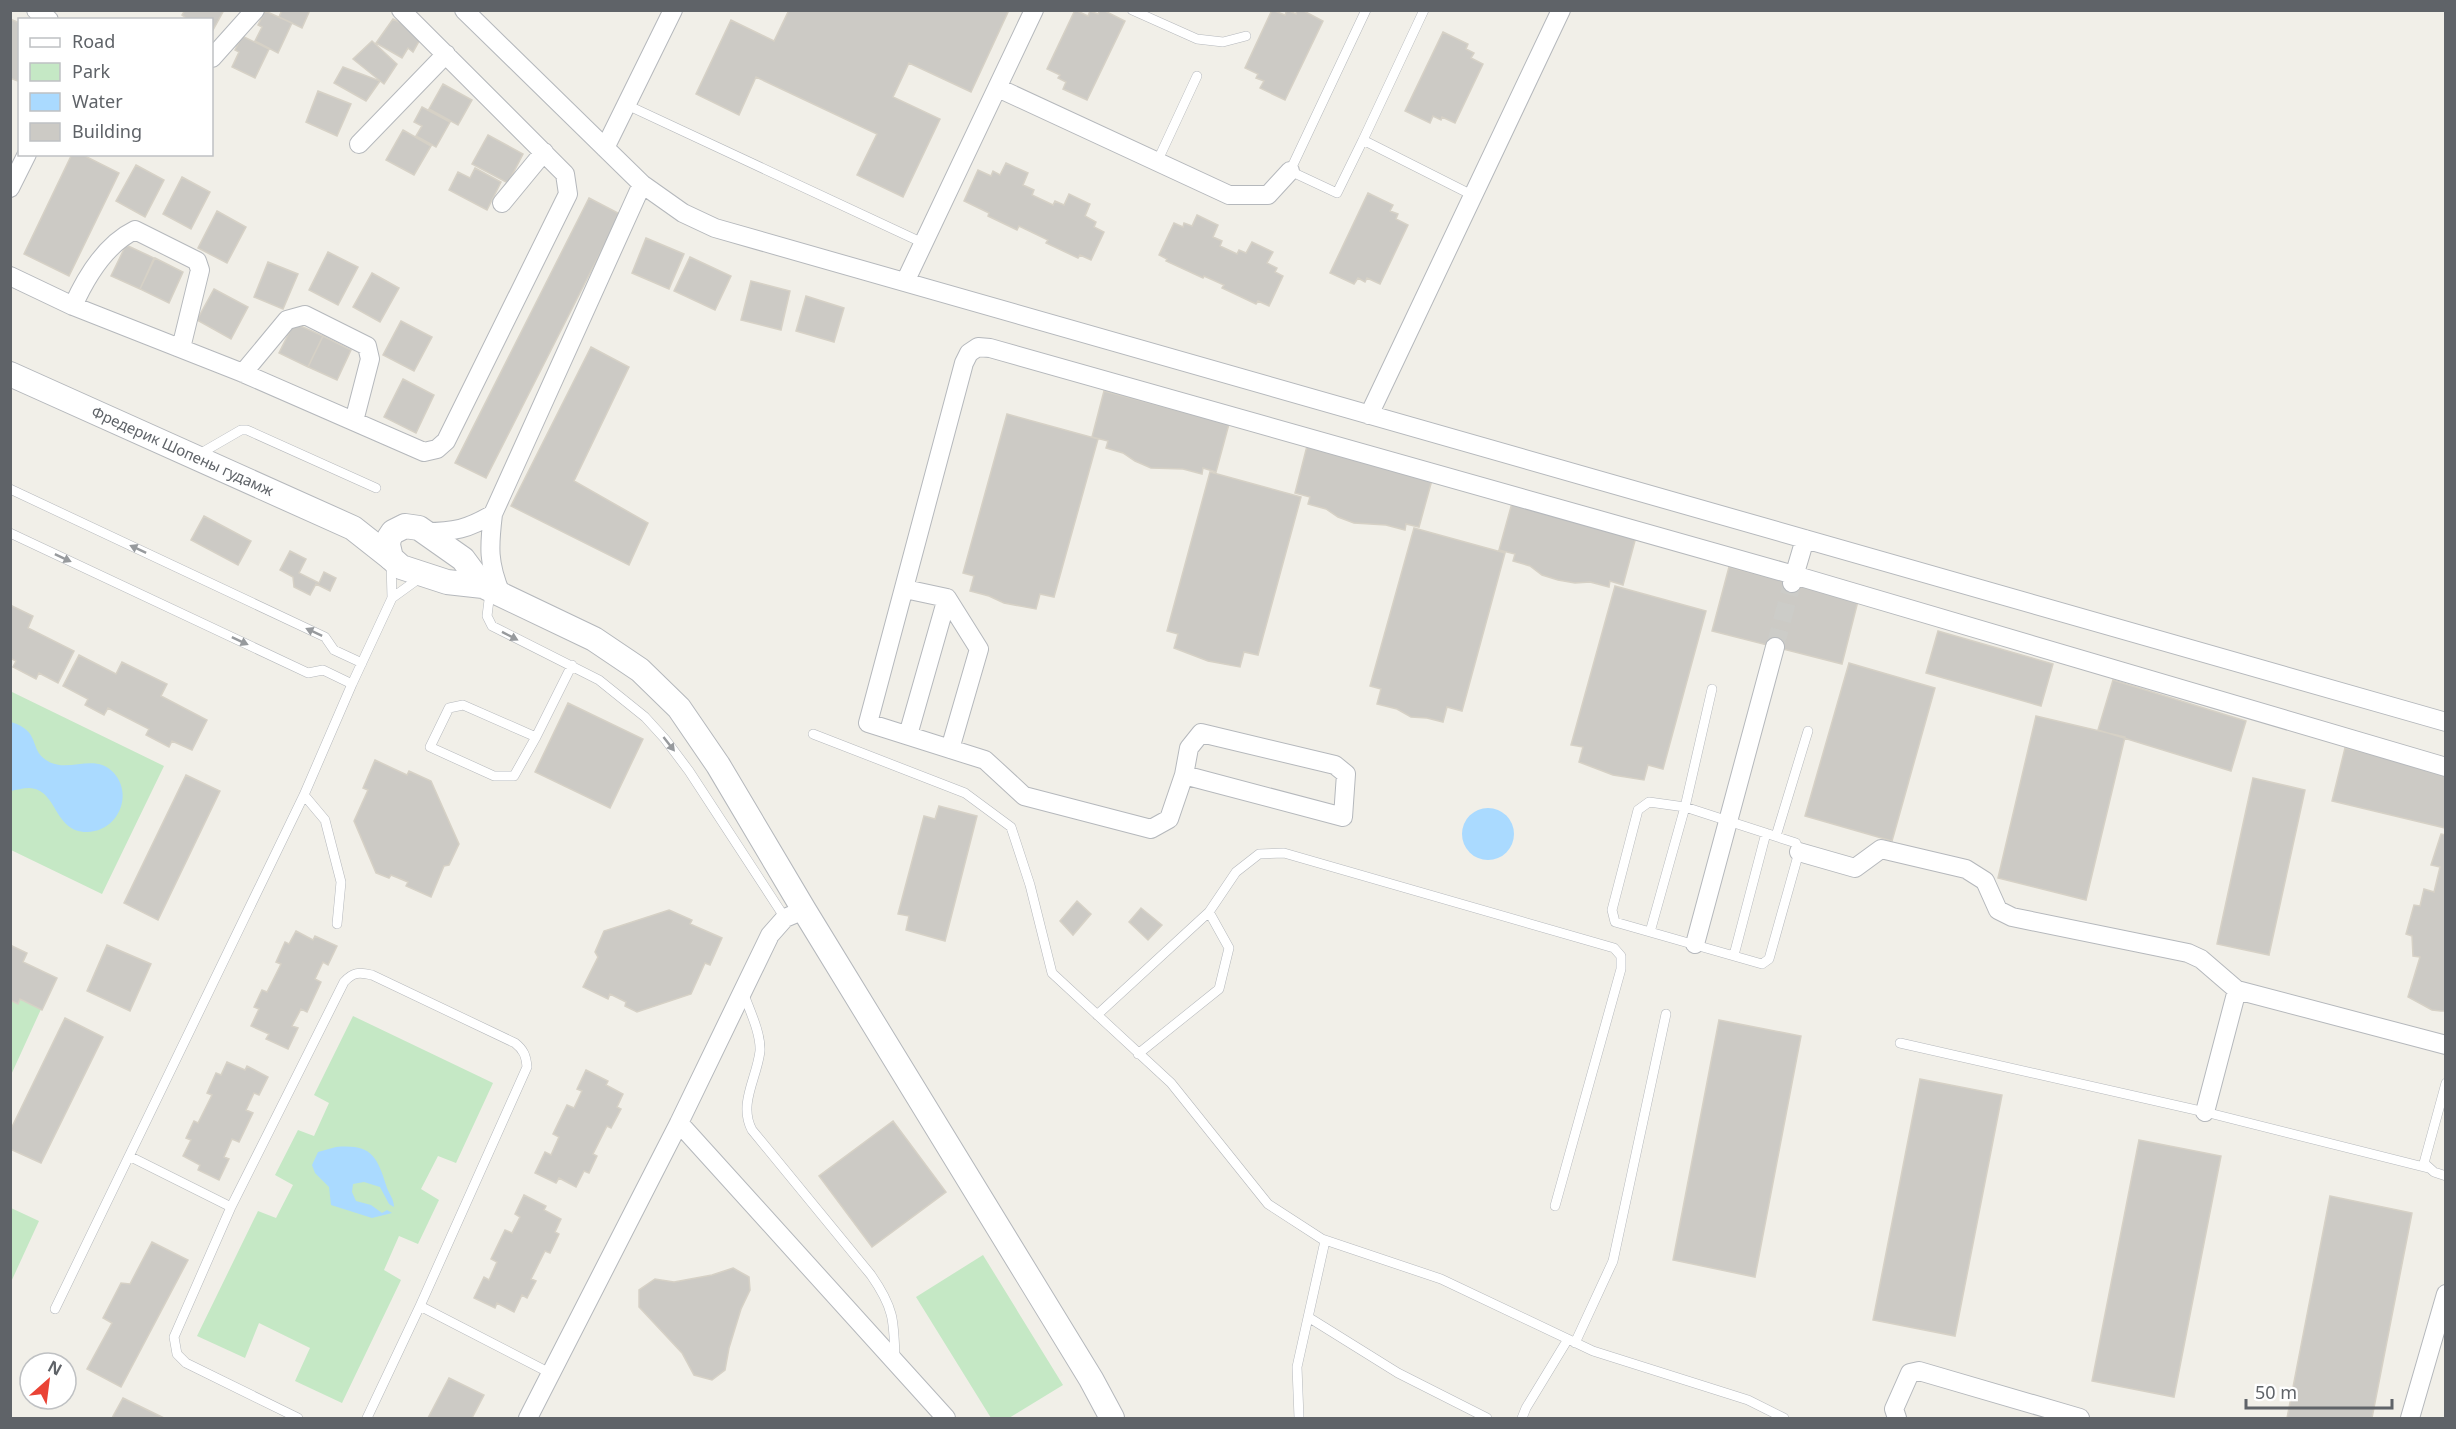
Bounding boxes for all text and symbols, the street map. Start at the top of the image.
legend [18,18,213,156]
text: Road [72,29,115,53]
text: Park [72,59,110,83]
text: Water [72,89,123,113]
text: Building [72,119,142,143]
street label: Фредерик Шопены гудамж [89,401,278,500]
one-way arrow [128,544,146,554]
one-way arrow [55,553,72,562]
one-way arrow [306,627,323,636]
one-way arrow [502,631,519,641]
one-way arrow [231,636,248,645]
one-way arrow [663,736,675,752]
north arrow [18,1351,78,1411]
text: N [44,1355,66,1381]
scale bar [2246,1372,2392,1410]
text: 50 m [2255,1380,2297,1404]

